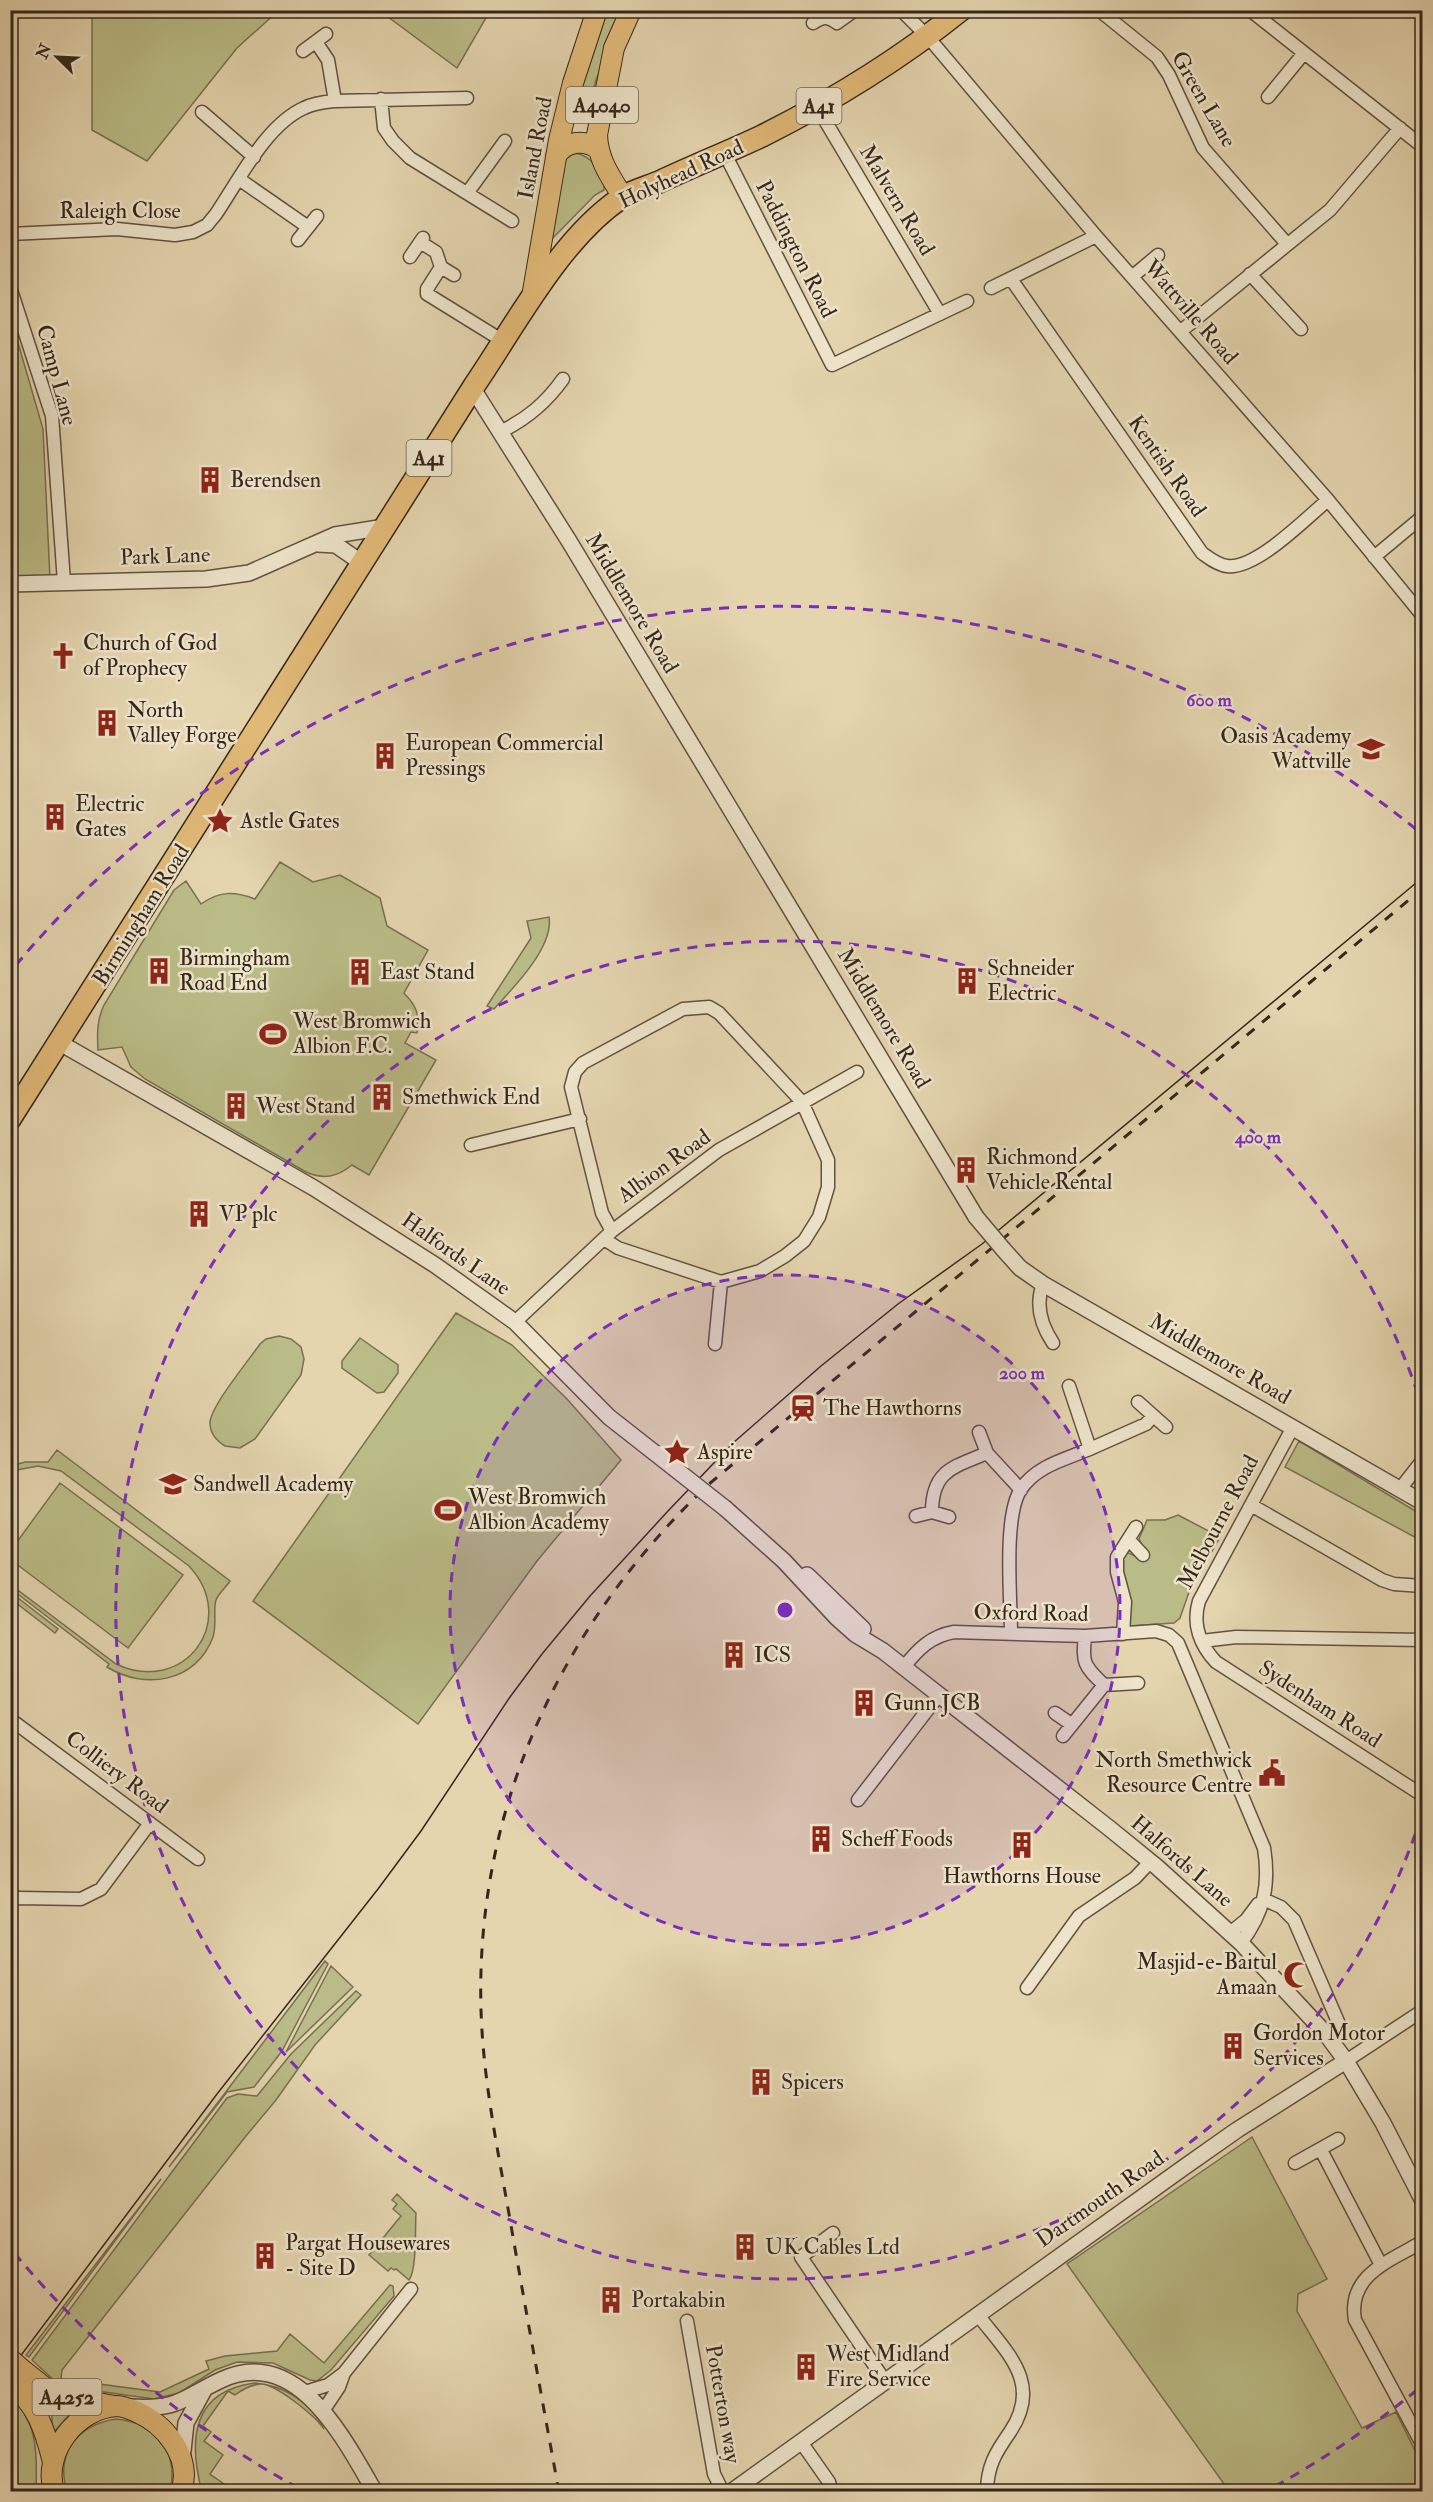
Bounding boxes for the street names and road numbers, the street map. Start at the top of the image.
street label: Green Lane [1165,46,1243,152]
road number: A4040 [566,87,638,123]
road number: A41 [796,88,842,124]
street label: Island Road [511,94,559,202]
street label: Holyhead Road [614,133,748,215]
street label: Malvern Road [853,139,941,261]
street label: Paddington Road [749,176,843,323]
street label: Raleigh Close [59,197,181,225]
street label: Wattville Road [1137,253,1244,370]
street label: Camp Lane [29,321,84,429]
street label: Kentish Road [1122,410,1212,523]
road number: A41 [406,440,452,476]
street label: Middlemore Road [579,528,685,678]
street label: Park Lane [119,540,211,572]
street label: Birmingham Road [86,839,196,991]
street label: Middlemore Road [831,943,937,1093]
street label: Albion Road [611,1123,716,1210]
street label: Halfords Lane [396,1206,516,1302]
street label: Middlemore Road [1144,1307,1296,1411]
street label: Melbourne Road [1171,1450,1265,1594]
street label: Oxford Road [973,1598,1089,1628]
street label: Sydenham Road [1253,1654,1387,1754]
street label: Colliery Road [60,1724,174,1820]
street label: Halfords Lane [1125,1809,1239,1913]
street label: Dartmouth Road [1030,2144,1170,2254]
street label: Potterton way [699,2342,747,2466]
road number: A4252 [32,2379,101,2415]

